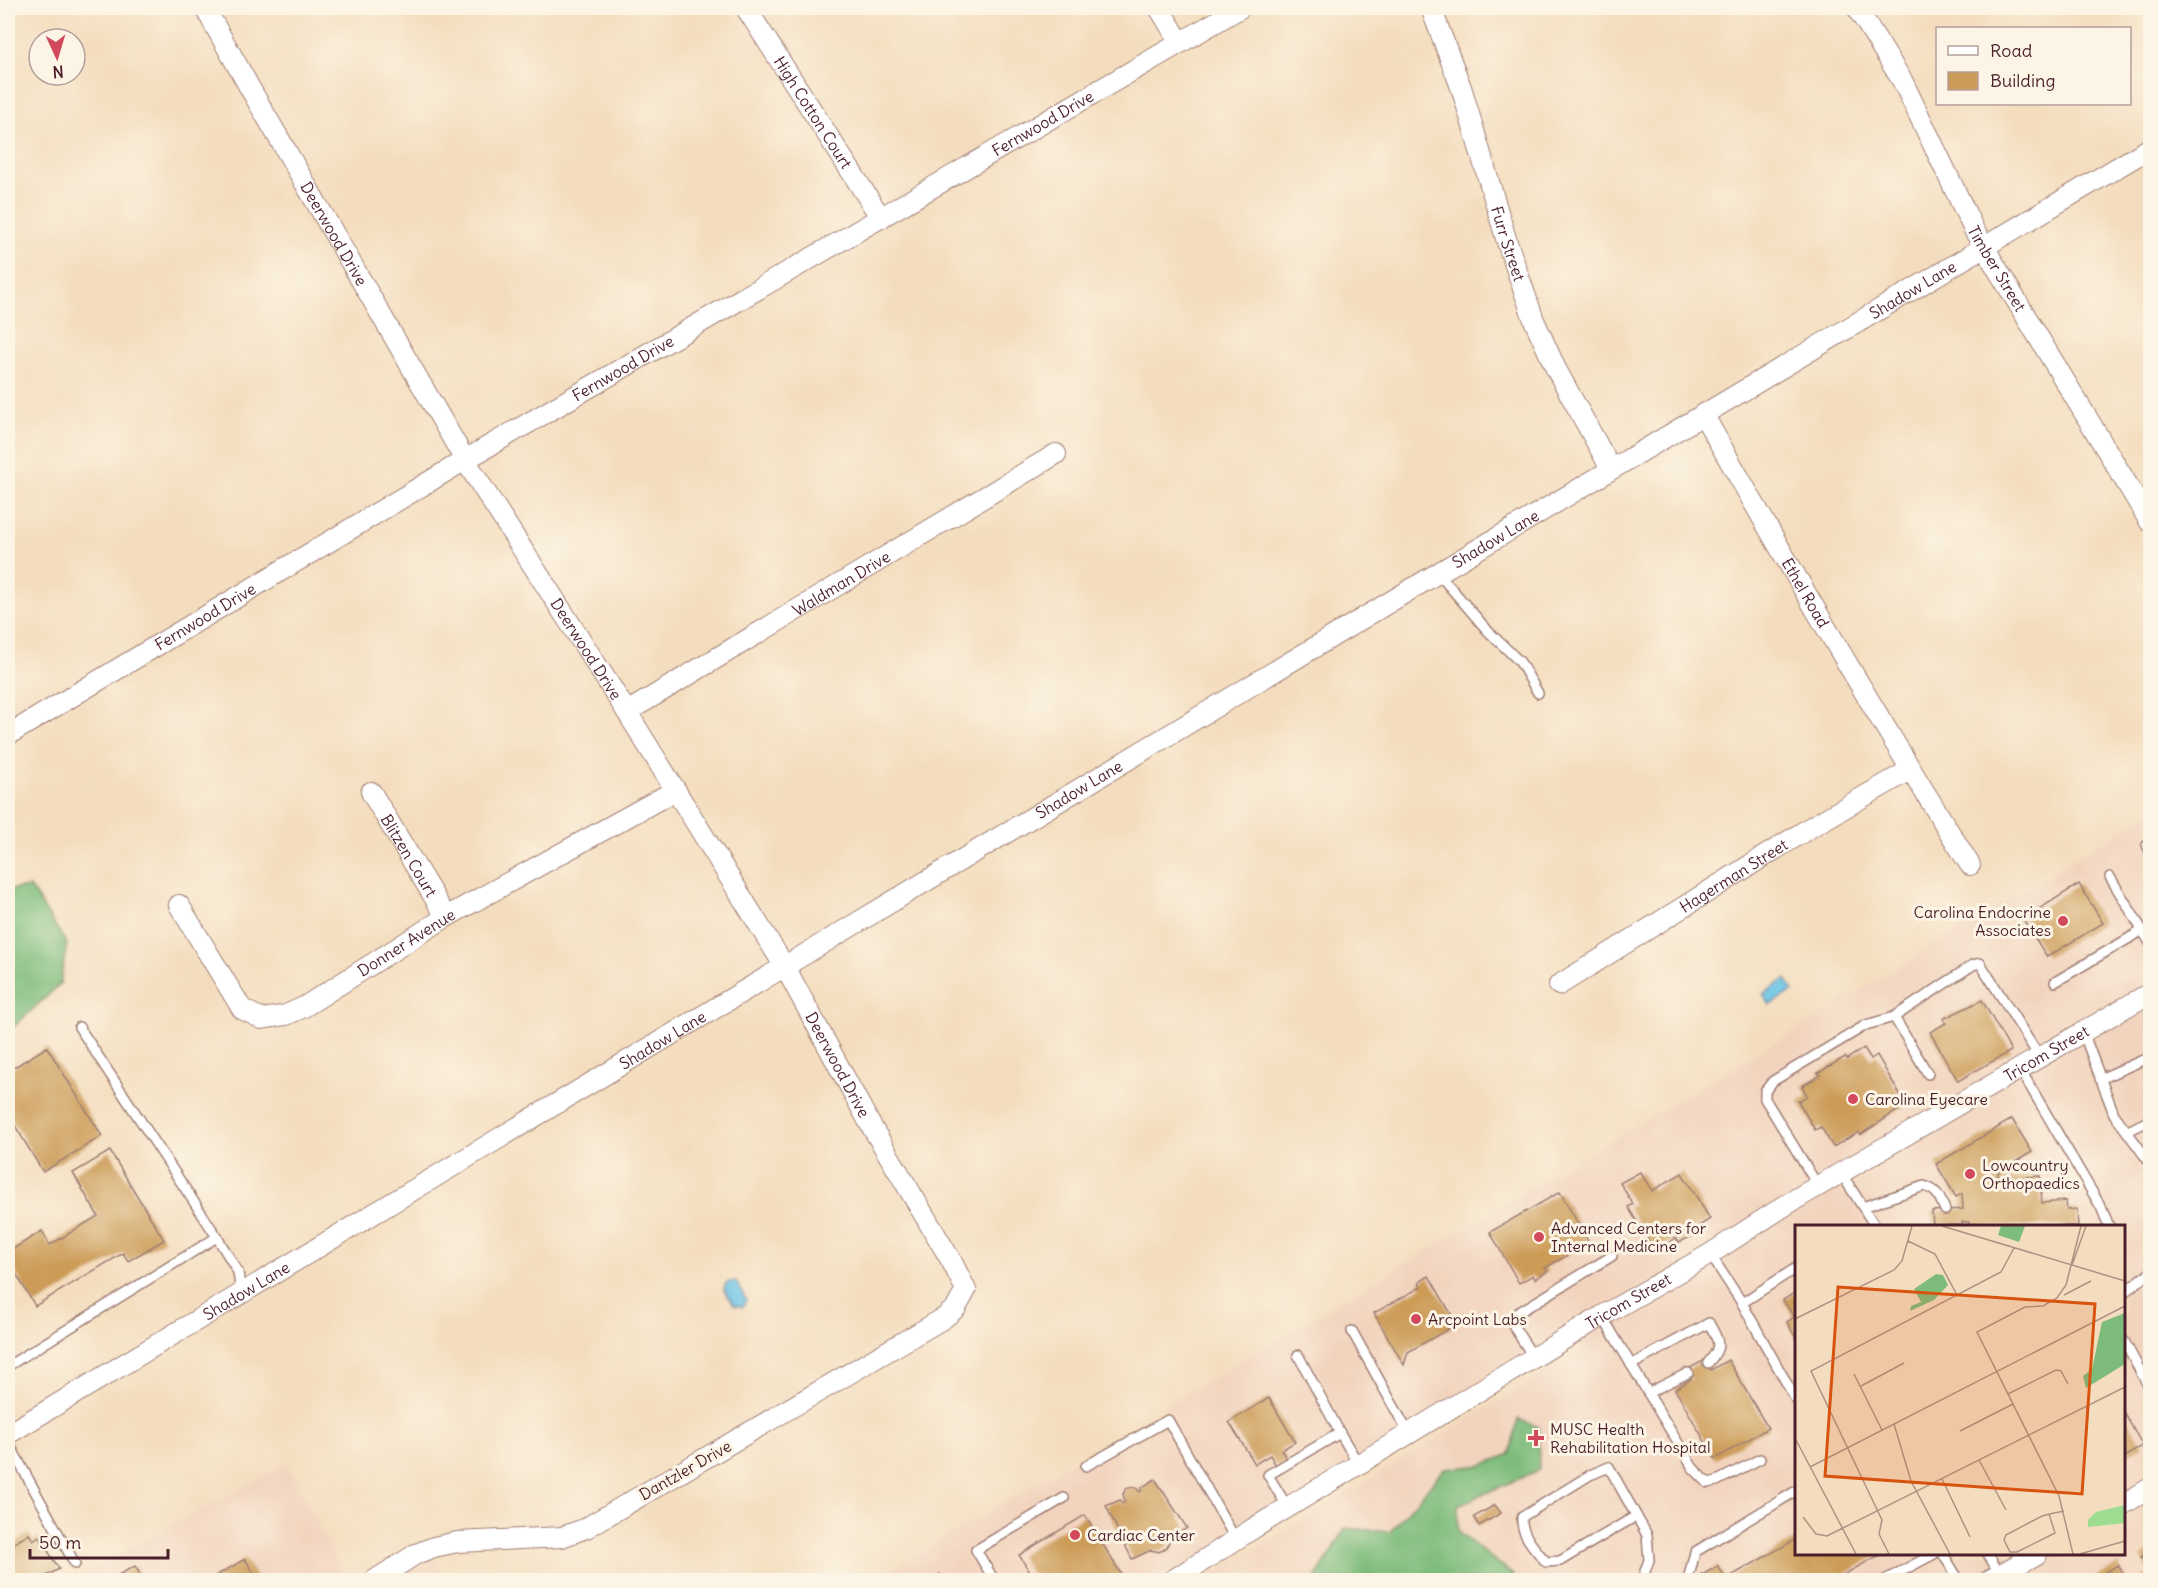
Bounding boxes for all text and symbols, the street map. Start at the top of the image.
north arrow [27,27,87,87]
legend [1936,27,2131,105]
text: Road [1990,39,2033,62]
street label: High Cotton Court [770,52,857,173]
text: N [52,62,64,82]
text: Building [1990,69,2055,92]
street label: Fernwood Drive [988,86,1097,161]
street label: Deerwood Drive [296,178,372,289]
street label: Furr Street [1487,204,1530,284]
street label: Timber Street [1963,222,2031,315]
street label: Shadow Lane [1866,256,1960,323]
street label: Fernwood Drive [568,331,677,405]
street label: Shadow Lane [1448,505,1542,572]
street label: Waldman Drive [789,546,894,620]
street label: Ethel Road [1777,554,1834,631]
street label: Fernwood Drive [151,578,259,654]
street label: Deerwood Drive [546,594,626,703]
street label: Shadow Lane [1032,755,1126,823]
street label: Blitzen Court [377,811,442,901]
street label: Hagerman Street [1676,834,1792,917]
place label: Carolina Endocrine Associates [1914,902,2051,940]
street label: Donner Avenue [354,904,458,981]
marker: Carolina Endocrine Associates [2056,914,2070,928]
street label: Shadow Lane [616,1006,710,1074]
street label: Deerwood Drive [801,1008,874,1121]
street label: Tricom Street [2000,1020,2093,1086]
place label: Carolina Eyecare [1865,1089,1988,1109]
marker: Carolina Eyecare [1846,1092,1860,1106]
place label: Lowcountry Orthopaedics [1982,1155,2080,1193]
marker: Lowcountry Orthopaedics [1963,1167,1977,1181]
place label: Advanced Centers for Internal Medicine [1551,1218,1707,1256]
inset map [1795,1225,2125,1555]
marker: Advanced Centers for Internal Medicine [1532,1230,1546,1244]
street label: Shadow Lane [199,1257,293,1324]
street label: Tricom Street [1582,1268,1675,1334]
place label: Arcpoint Labs [1428,1309,1527,1329]
marker: Arcpoint Labs [1409,1312,1423,1326]
place label: MUSC Health Rehabilitation Hospital [1550,1419,1711,1457]
marker: MUSC Health Rehabilitation Hospital [1527,1429,1545,1447]
street label: Dantzler Drive [635,1436,735,1504]
scale bar [30,1522,168,1560]
place label: Cardiac Center [1087,1525,1196,1545]
marker: Cardiac Center [1068,1528,1082,1542]
text: 50 m [39,1531,81,1554]

